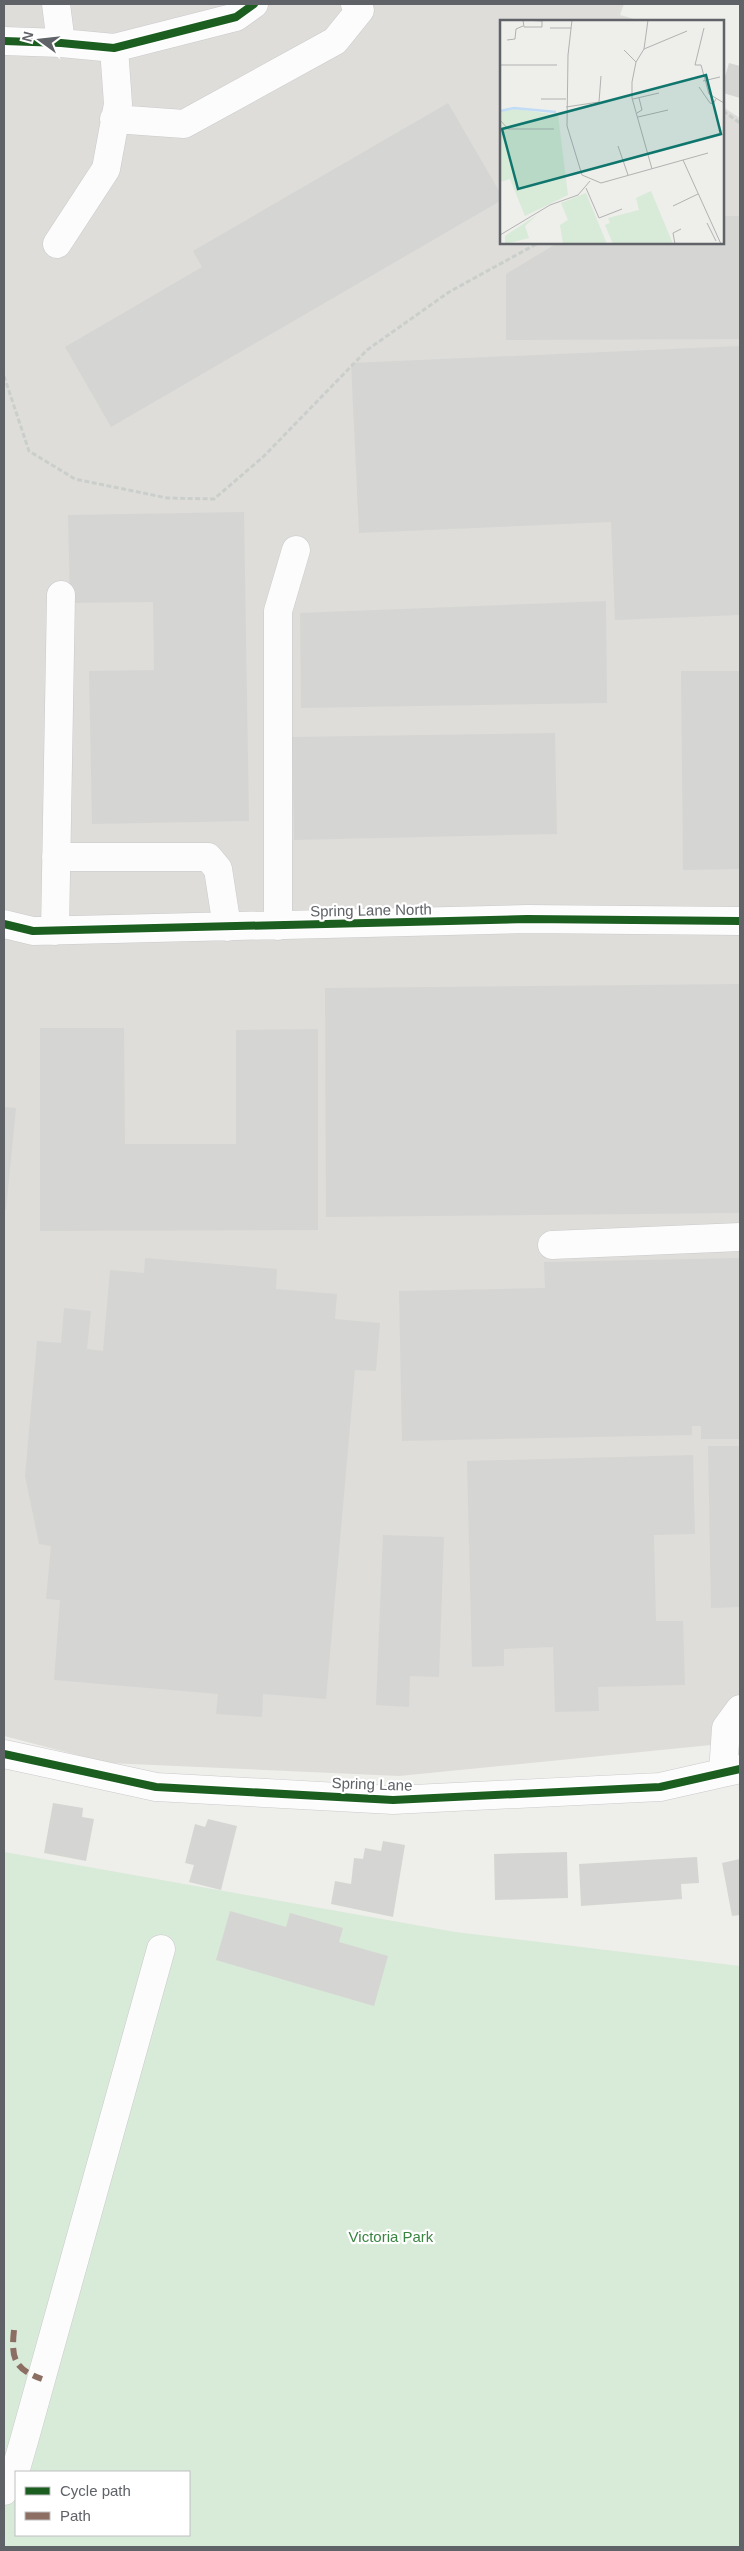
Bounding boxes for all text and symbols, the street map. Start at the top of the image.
north arrow [15,15,65,65]
inset map [500,20,724,244]
text: N [18,30,36,44]
street label: Spring Lane North [310,900,432,920]
street label: Spring Lane [331,1774,413,1794]
park label: Victoria Park [349,2228,434,2245]
legend [15,2471,190,2536]
text: Cycle path [60,2482,131,2499]
text: Path [60,2507,91,2524]

